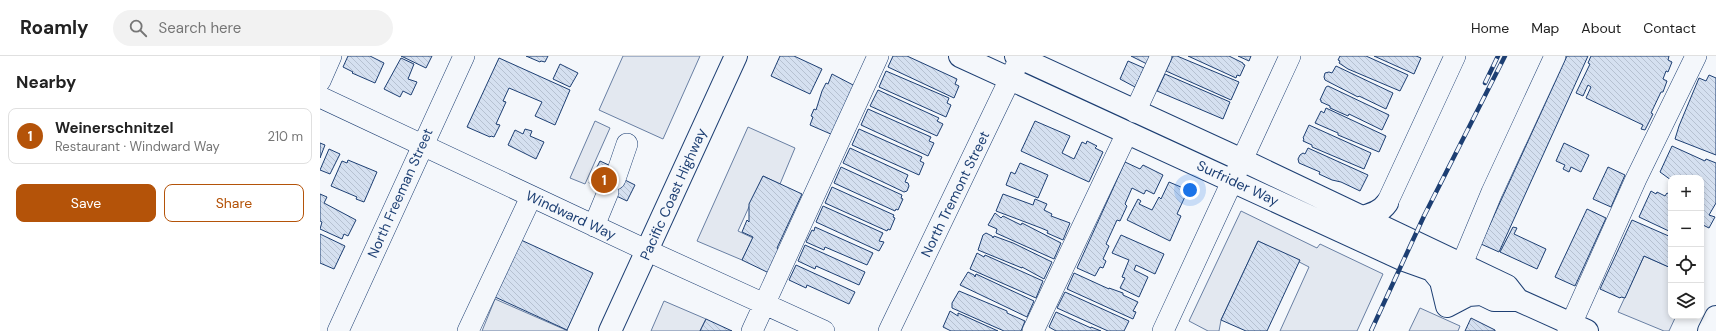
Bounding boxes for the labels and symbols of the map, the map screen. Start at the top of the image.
street label: North Freeman Street [363,125,437,261]
street label: Pacific Coast Highway [636,125,710,263]
street label: North Tremont Street [917,128,993,260]
street label: Surfrider Way [1194,156,1282,210]
pin: 1 [591,165,617,195]
your location [1180,180,1200,200]
street label: Windward Way [523,186,619,244]

